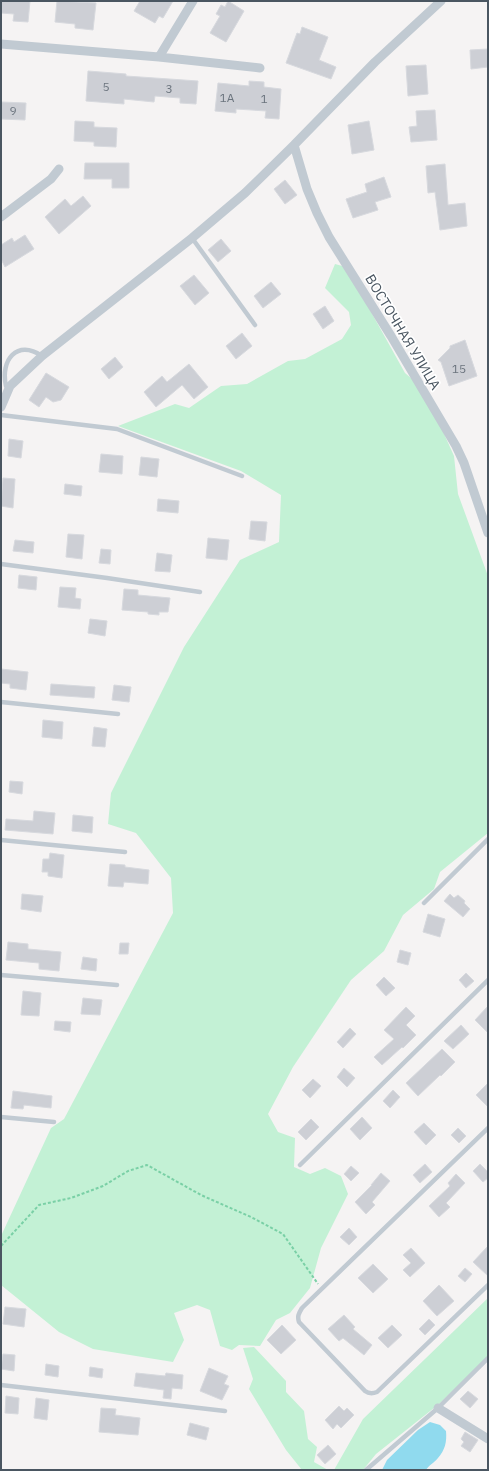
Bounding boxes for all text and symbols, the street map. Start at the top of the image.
house number: 5 [102,79,110,94]
house number: 3 [165,81,173,96]
house number: 1А [220,90,235,105]
house number: 1 [260,91,268,106]
house number: 9 [9,103,17,118]
street label: ВОСТОЧНАЯ УЛИЦА [361,271,445,393]
house number: 15 [452,361,466,376]

